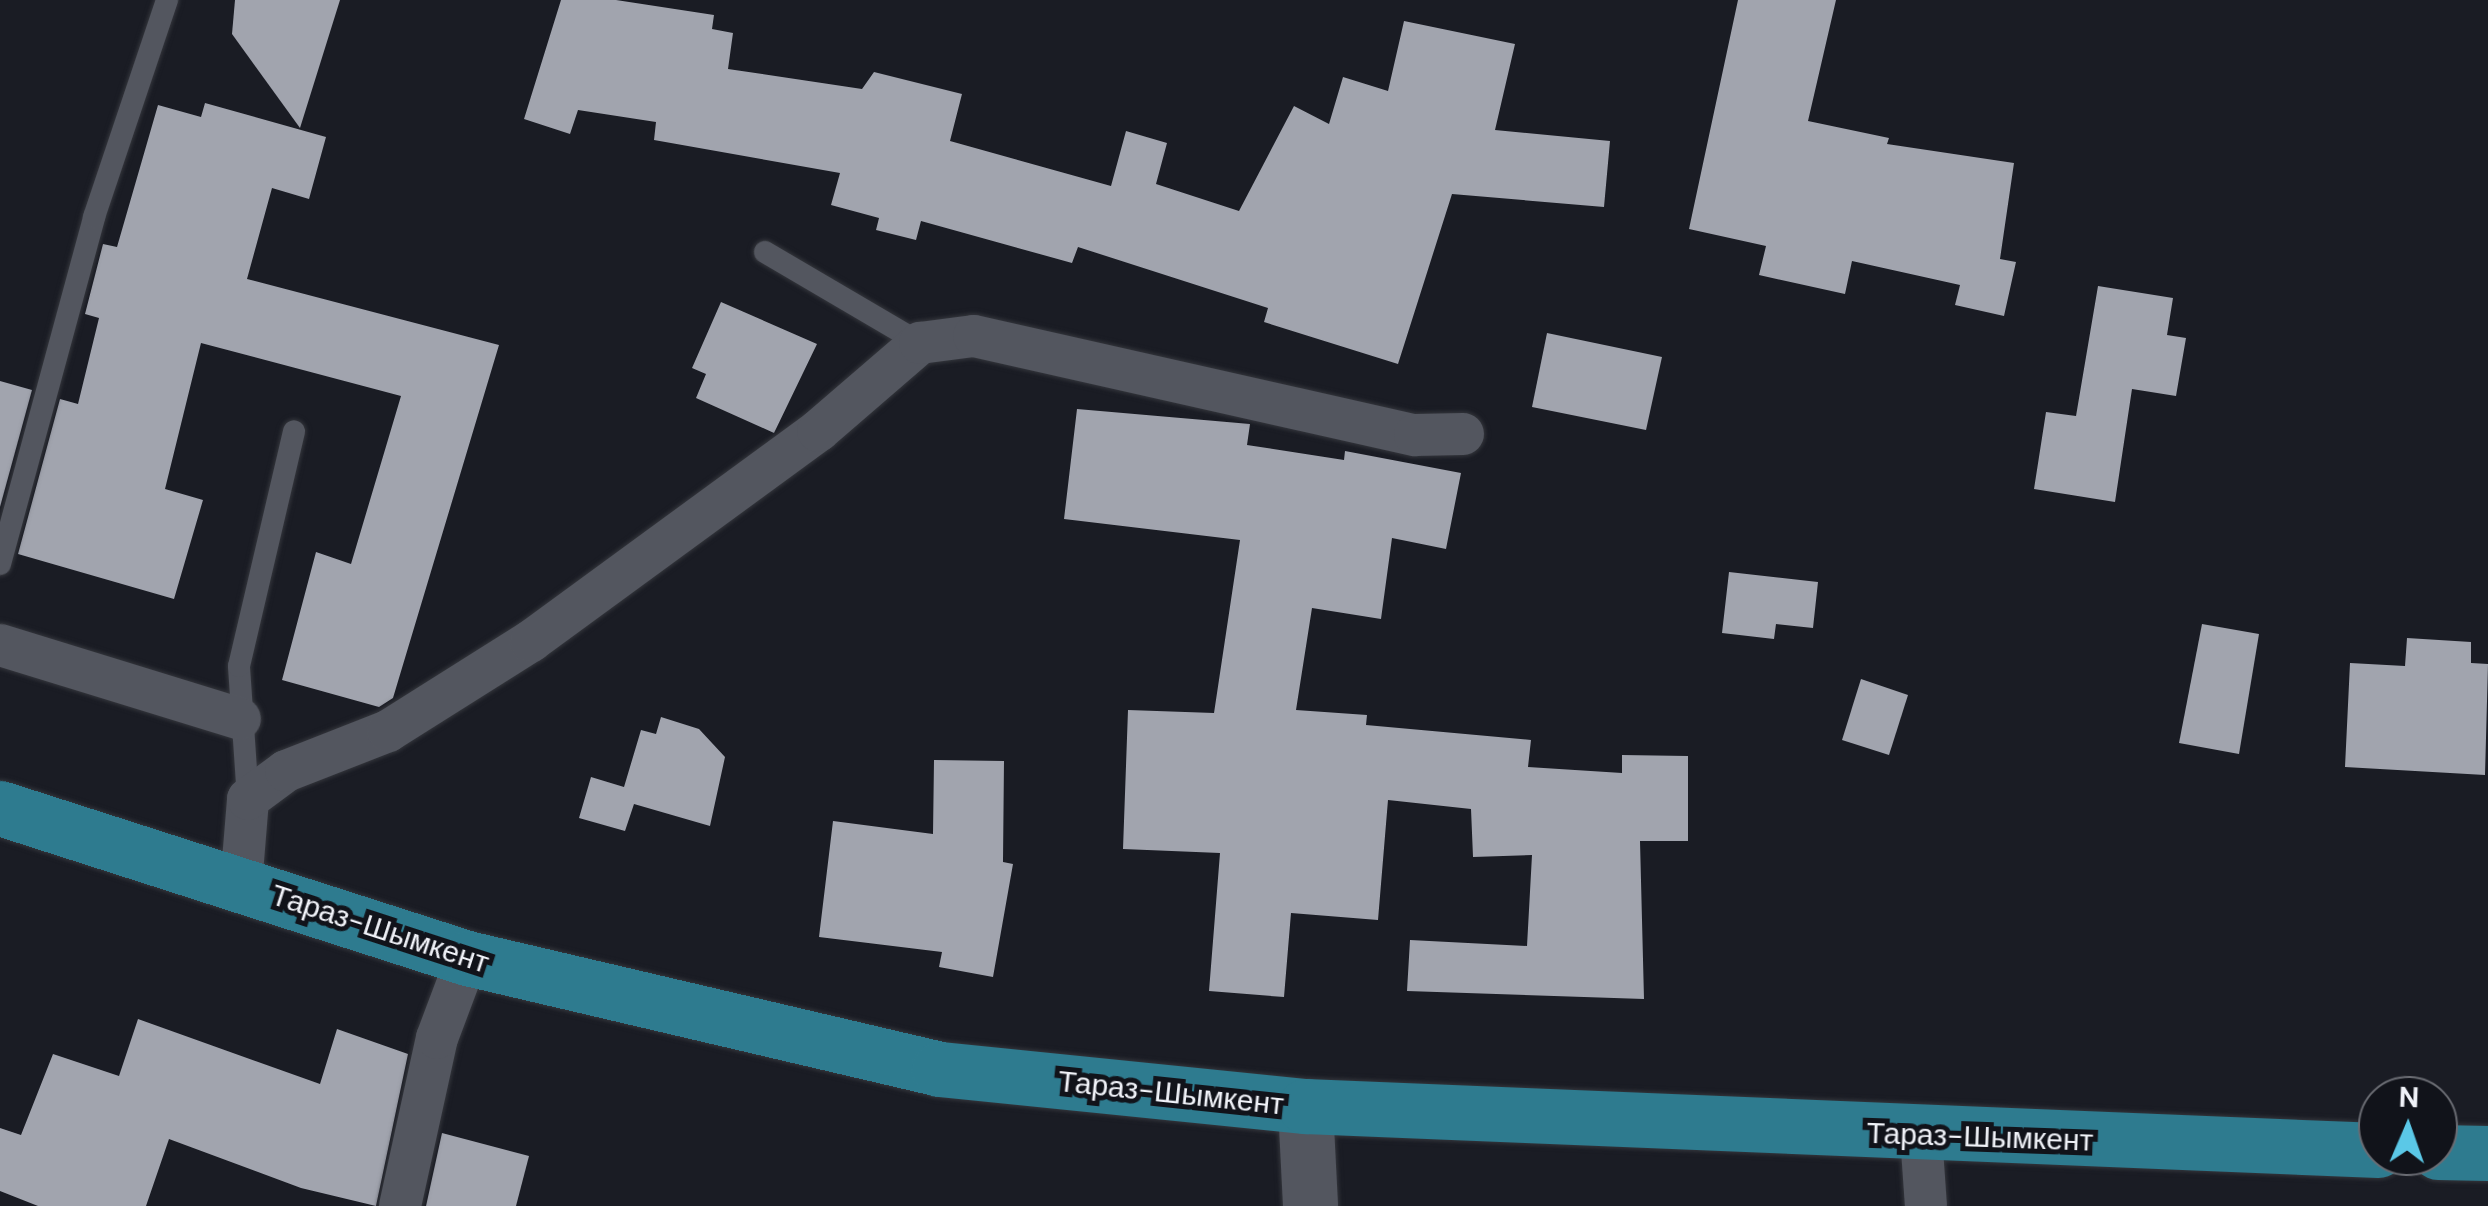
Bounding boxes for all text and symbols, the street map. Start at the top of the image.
street label: Тараз-Шымкент [267,877,493,981]
street label: Тараз-Шымкент [1056,1063,1286,1123]
north arrow [2358,1076,2458,1176]
text: N [2398,1079,2420,1116]
street label: Тараз-Шымкент [1866,1115,2094,1159]

